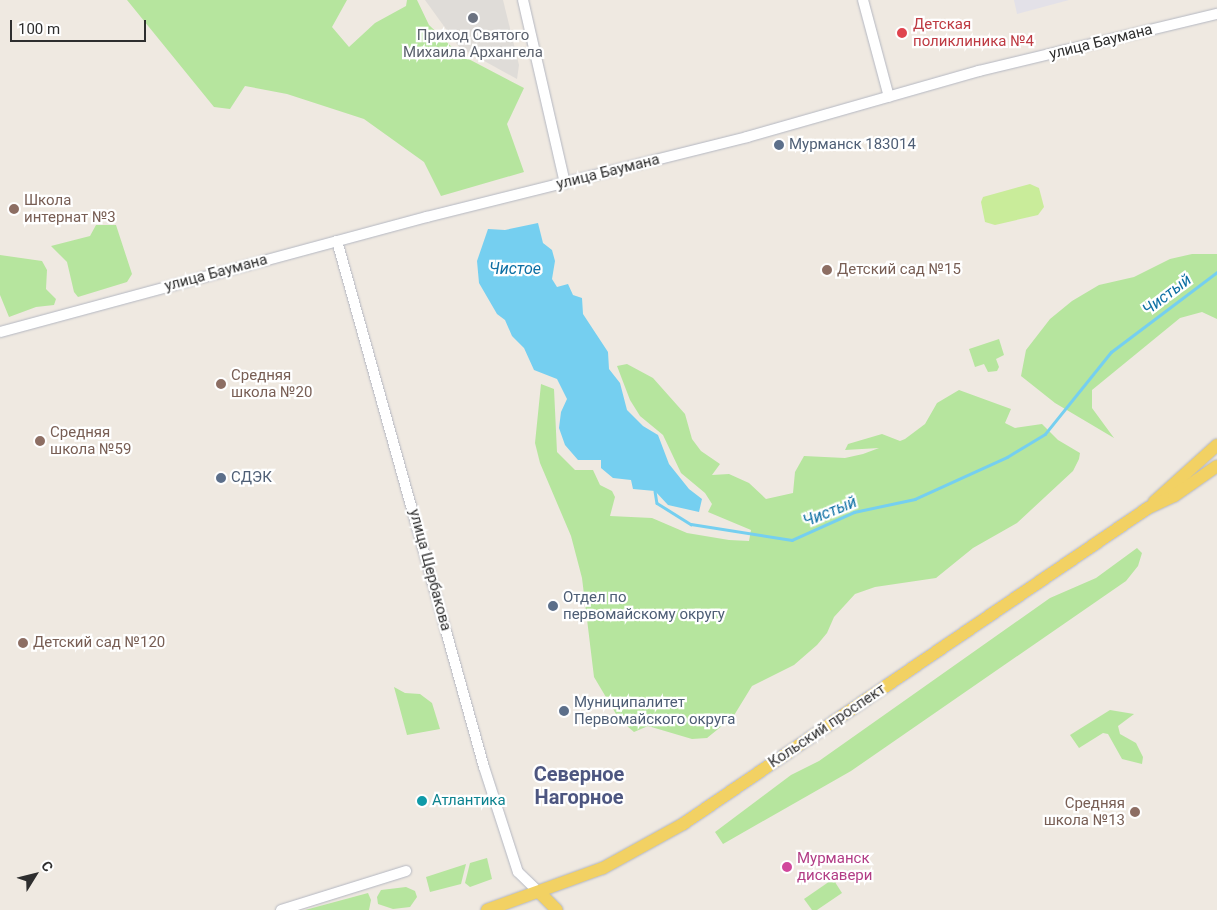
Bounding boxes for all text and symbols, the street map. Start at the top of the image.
scale bar [12,10,149,42]
marker: Приход Святого Михаила Архангела [467,12,479,24]
place label: Детская поликлиника №4 [913,15,1034,50]
text: 100 m [18,20,60,38]
street label: улица Баумана [1048,20,1154,64]
place label: Приход Святого Михаила Архангела [403,26,543,61]
marker: Детская поликлиника №4 [895,26,909,40]
place label: Мурманск 183014 [789,136,916,154]
marker: Мурманск 183014 [773,139,785,151]
street label: улица Баумана [555,150,661,194]
place label: Школа интернат №3 [24,191,116,226]
marker: Школа интернат №3 [8,203,20,215]
street label: улица Баумана [163,251,269,295]
water label: Чистое [489,259,541,279]
place label: Детский сад №15 [837,261,961,279]
marker: Детский сад №15 [821,264,833,276]
water label: Чистый [1139,270,1195,320]
place label: Средняя школа №20 [231,366,312,401]
marker: Средняя школа №20 [215,378,227,390]
place label: Средняя школа №59 [50,423,131,458]
marker: Средняя школа №59 [34,435,46,447]
place label: СДЭК [231,469,272,487]
marker: СДЭК [215,472,227,484]
water label: Чистый [800,493,860,531]
street label: улица Щербакова [405,507,455,633]
place label: Отдел по первомайскому округу [563,588,725,623]
marker: Отдел по первомайскому округу [547,600,559,612]
place label: Детский сад №120 [33,634,165,652]
marker: Детский сад №120 [17,637,29,649]
street label: Кольский проспект [765,680,889,772]
place label: Муниципалитет Первомайского округа [574,693,735,728]
marker: Муниципалитет Первомайского округа [558,705,570,717]
district label: Северное Нагорное [534,762,624,809]
place label: Атлантика [432,792,506,810]
place label: Средняя школа №13 [1044,794,1125,829]
marker: Атлантика [416,795,428,807]
marker: Средняя школа №13 [1129,806,1141,818]
place label: Мурманск дискавери [797,849,872,884]
north arrow [10,850,60,900]
text: С [38,858,56,875]
marker: Мурманск дискавери [781,861,793,873]

